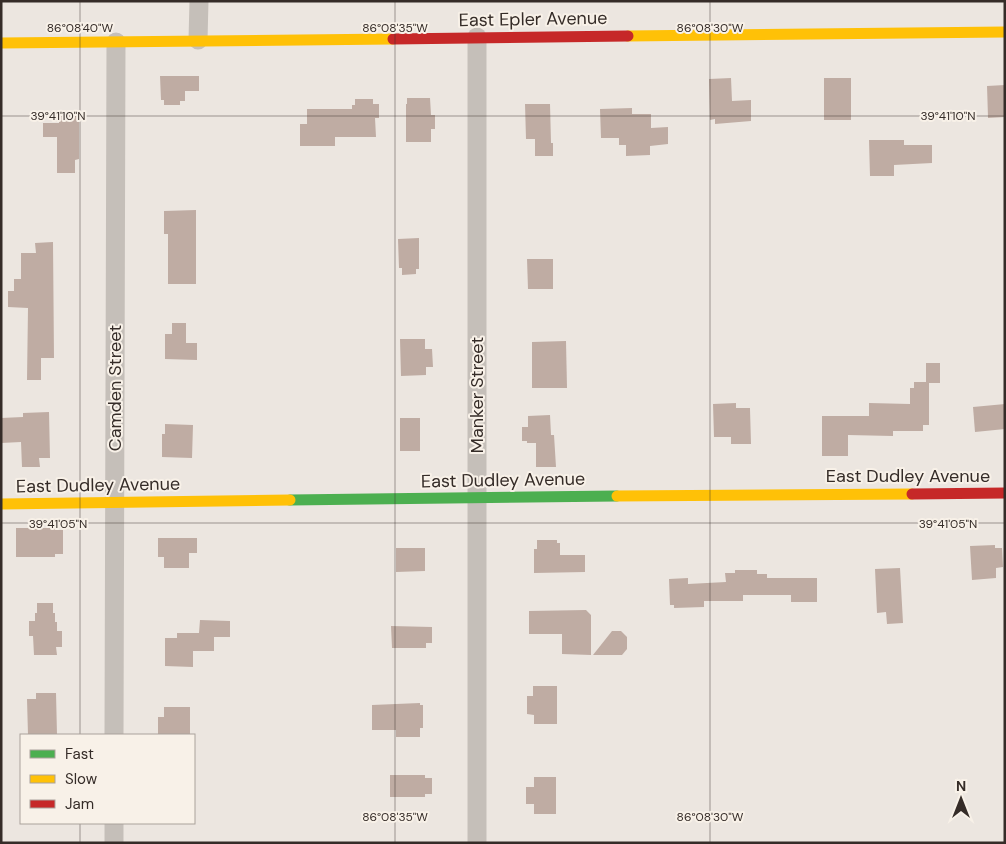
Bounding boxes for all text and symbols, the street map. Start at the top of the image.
street label: East Epler Avenue [458,6,608,32]
text: 86°08'40"W [47,20,114,36]
text: 86°08'35"W [362,20,428,36]
text: 86°08'30"W [677,20,744,36]
text: 39°41'10"N [30,108,86,124]
text: 39°41'10"N [920,108,976,124]
street label: Camden Street [103,325,127,451]
street label: Manker Street [465,337,489,453]
street label: East Dudley Avenue [826,464,990,488]
street label: East Dudley Avenue [421,467,585,493]
street label: East Dudley Avenue [16,472,180,498]
text: 39°41'05"N [29,516,87,532]
text: 39°41'05"N [919,516,977,532]
legend [20,734,195,824]
text: Fast [65,744,94,764]
text: Slow [65,769,98,789]
north arrow [936,774,986,824]
text: N [956,777,966,795]
text: Jam [65,794,94,814]
text: 86°08'35"W [362,809,428,825]
text: 86°08'30"W [677,809,744,825]

